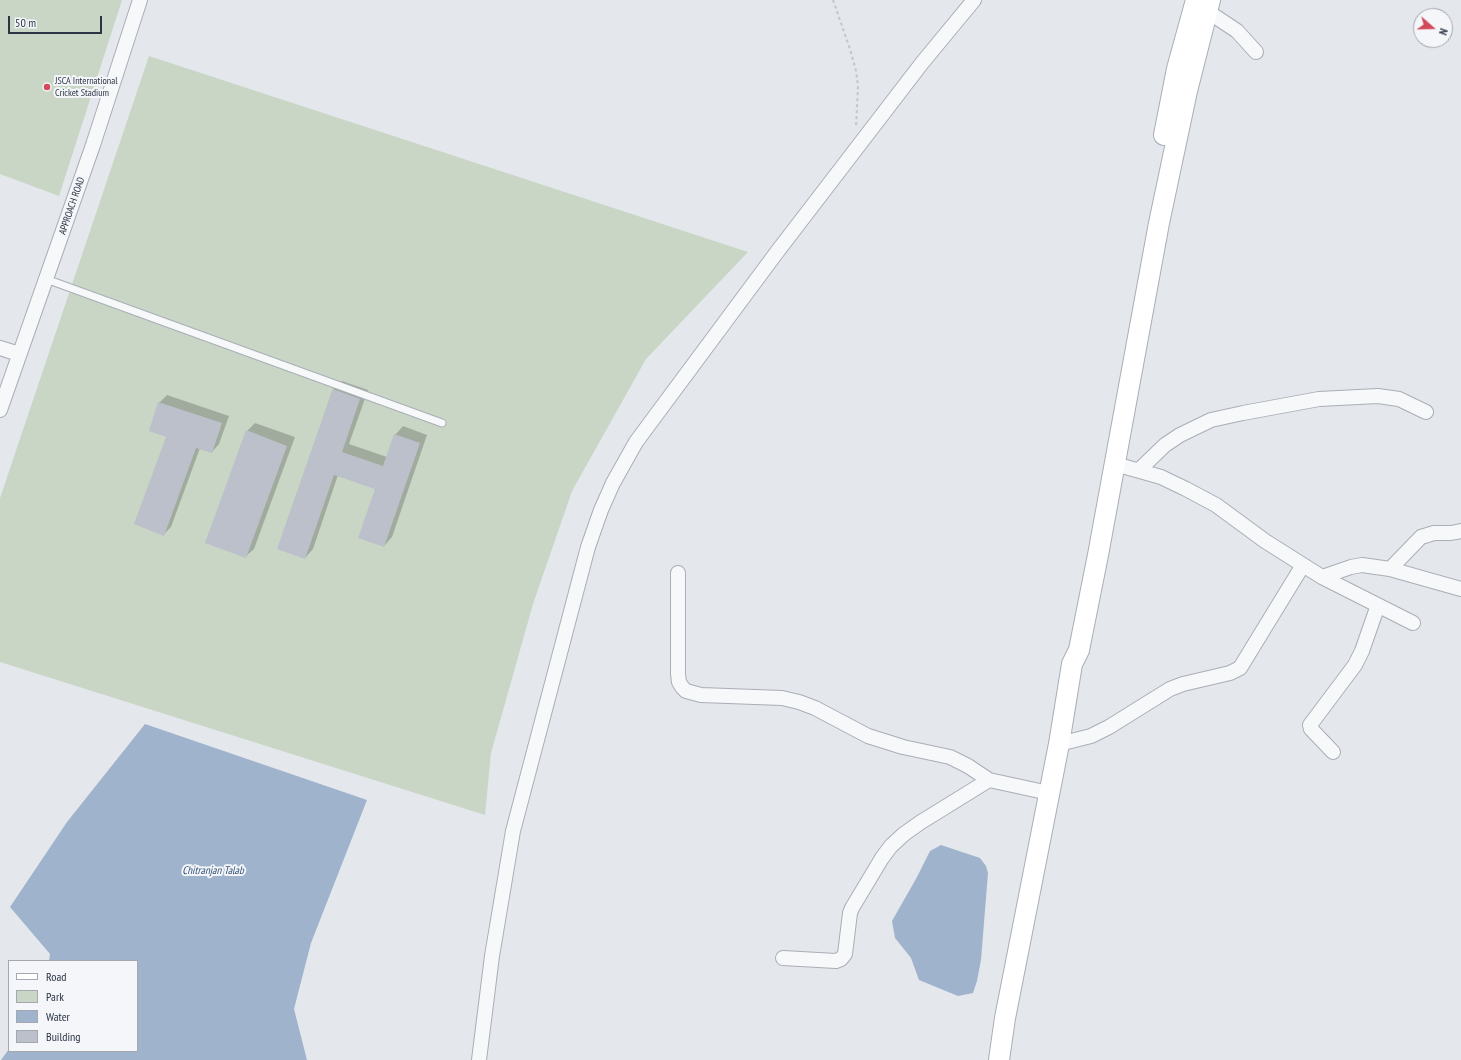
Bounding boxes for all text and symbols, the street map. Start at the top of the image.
scale bar [10,8,104,34]
north arrow [1413,8,1453,48]
text: 50 m [15,15,36,30]
text: N [1436,27,1451,37]
place label: JSCA International Cricket Stadium [55,75,117,98]
marker: JSCA International Cricket Stadium [42,82,52,92]
street label: APPROACH ROAD [57,176,87,236]
water label: Chitranjan Talab [182,864,244,878]
legend [8,960,138,1052]
text: Road [46,969,66,984]
text: Park [46,989,64,1004]
text: Water [46,1009,70,1024]
text: Building [46,1029,81,1044]

